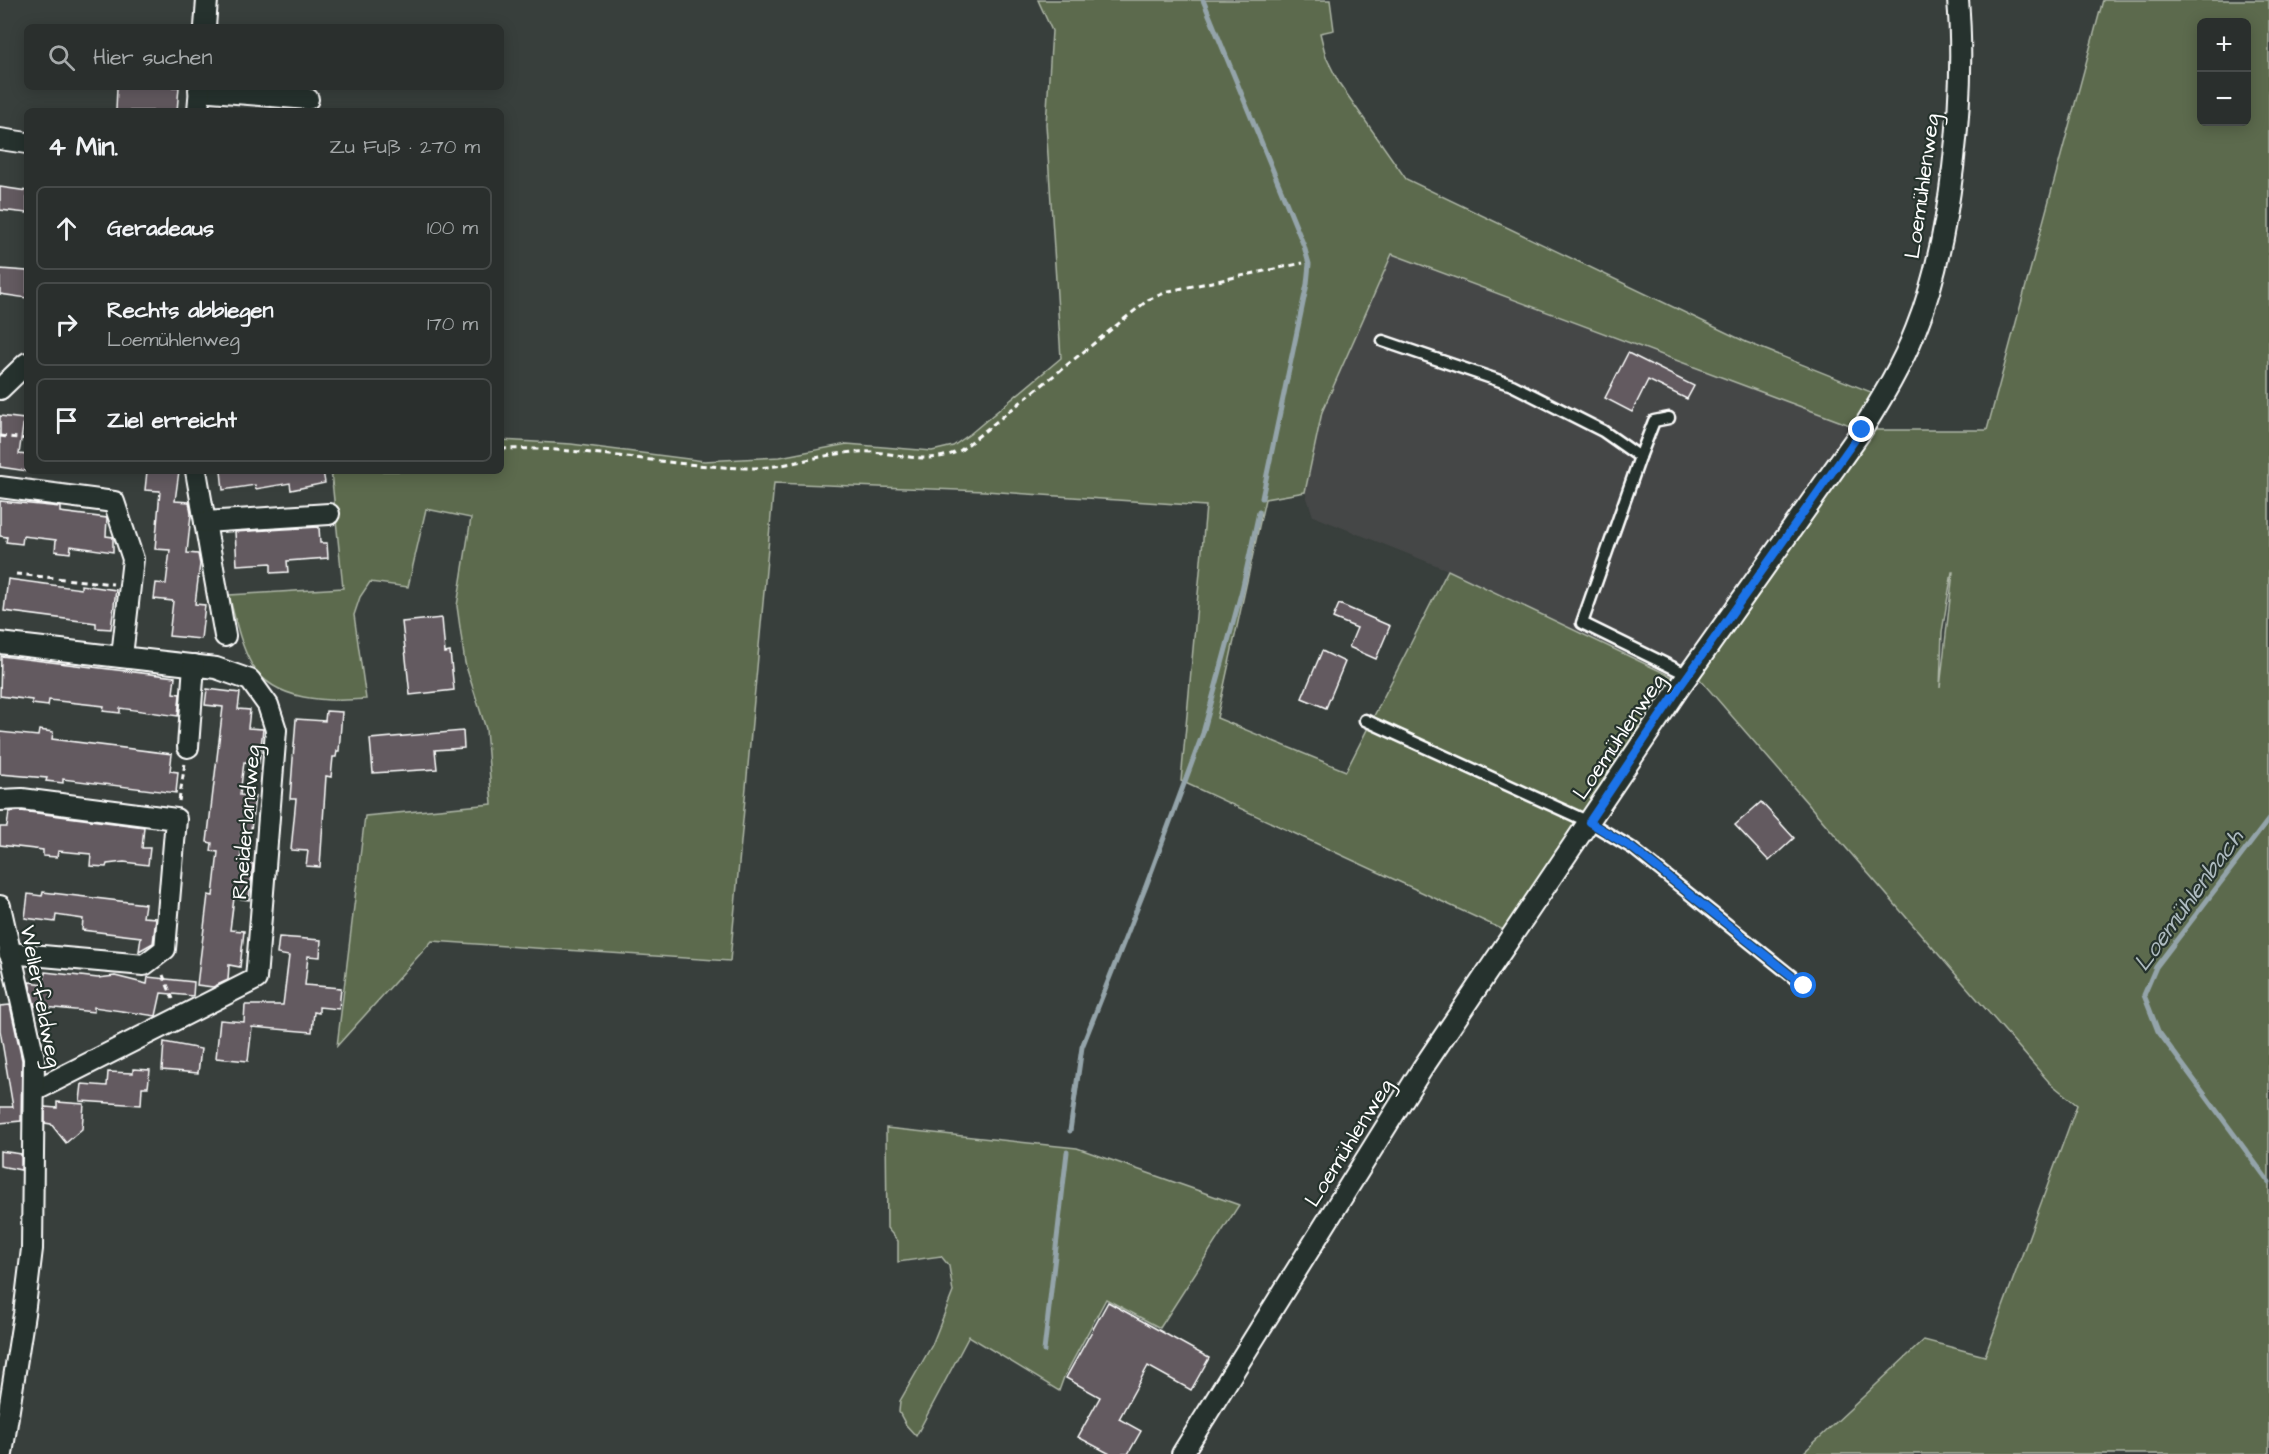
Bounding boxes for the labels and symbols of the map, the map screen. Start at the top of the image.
street label: Loemühlenweg [1897,112,1949,261]
route end [1848,416,1874,442]
street label: Loemühlenweg [1566,668,1674,807]
street label: Rheiderlandweg [224,744,270,901]
water label: Loemühlenbach [2126,822,2252,978]
street label: Wellerfeldweg [11,923,70,1070]
route start [1790,972,1816,998]
street label: Loemühlenweg [1297,1073,1402,1213]

